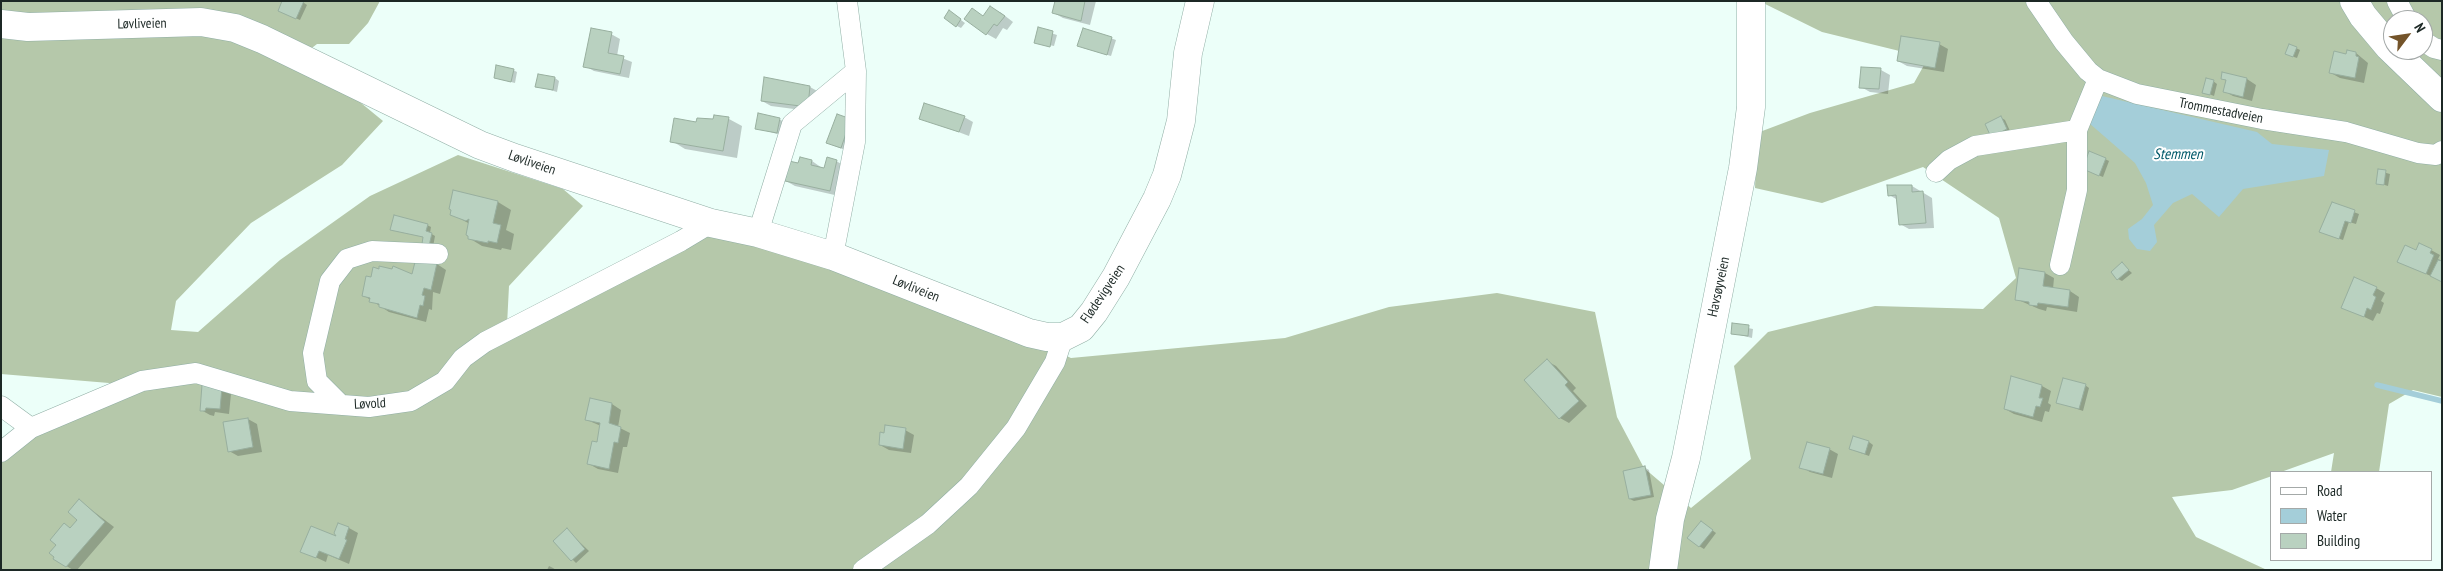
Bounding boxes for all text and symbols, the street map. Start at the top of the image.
north arrow [2383,10,2433,60]
street label: Løvliveien [117,15,167,33]
text: N [2410,20,2430,36]
street label: Trommestadveien [2177,95,2265,127]
water label: Stemmen [2154,146,2202,164]
street label: Løvliveien [506,147,558,179]
street label: Havsøyveien [1704,255,1734,319]
street label: Flødevigveien [1077,261,1129,327]
street label: Løvliveien [890,272,942,306]
street label: Løvold [354,395,386,413]
legend [2270,471,2433,561]
text: Road [2317,481,2343,500]
text: Water [2317,506,2347,525]
text: Building [2317,531,2360,550]

